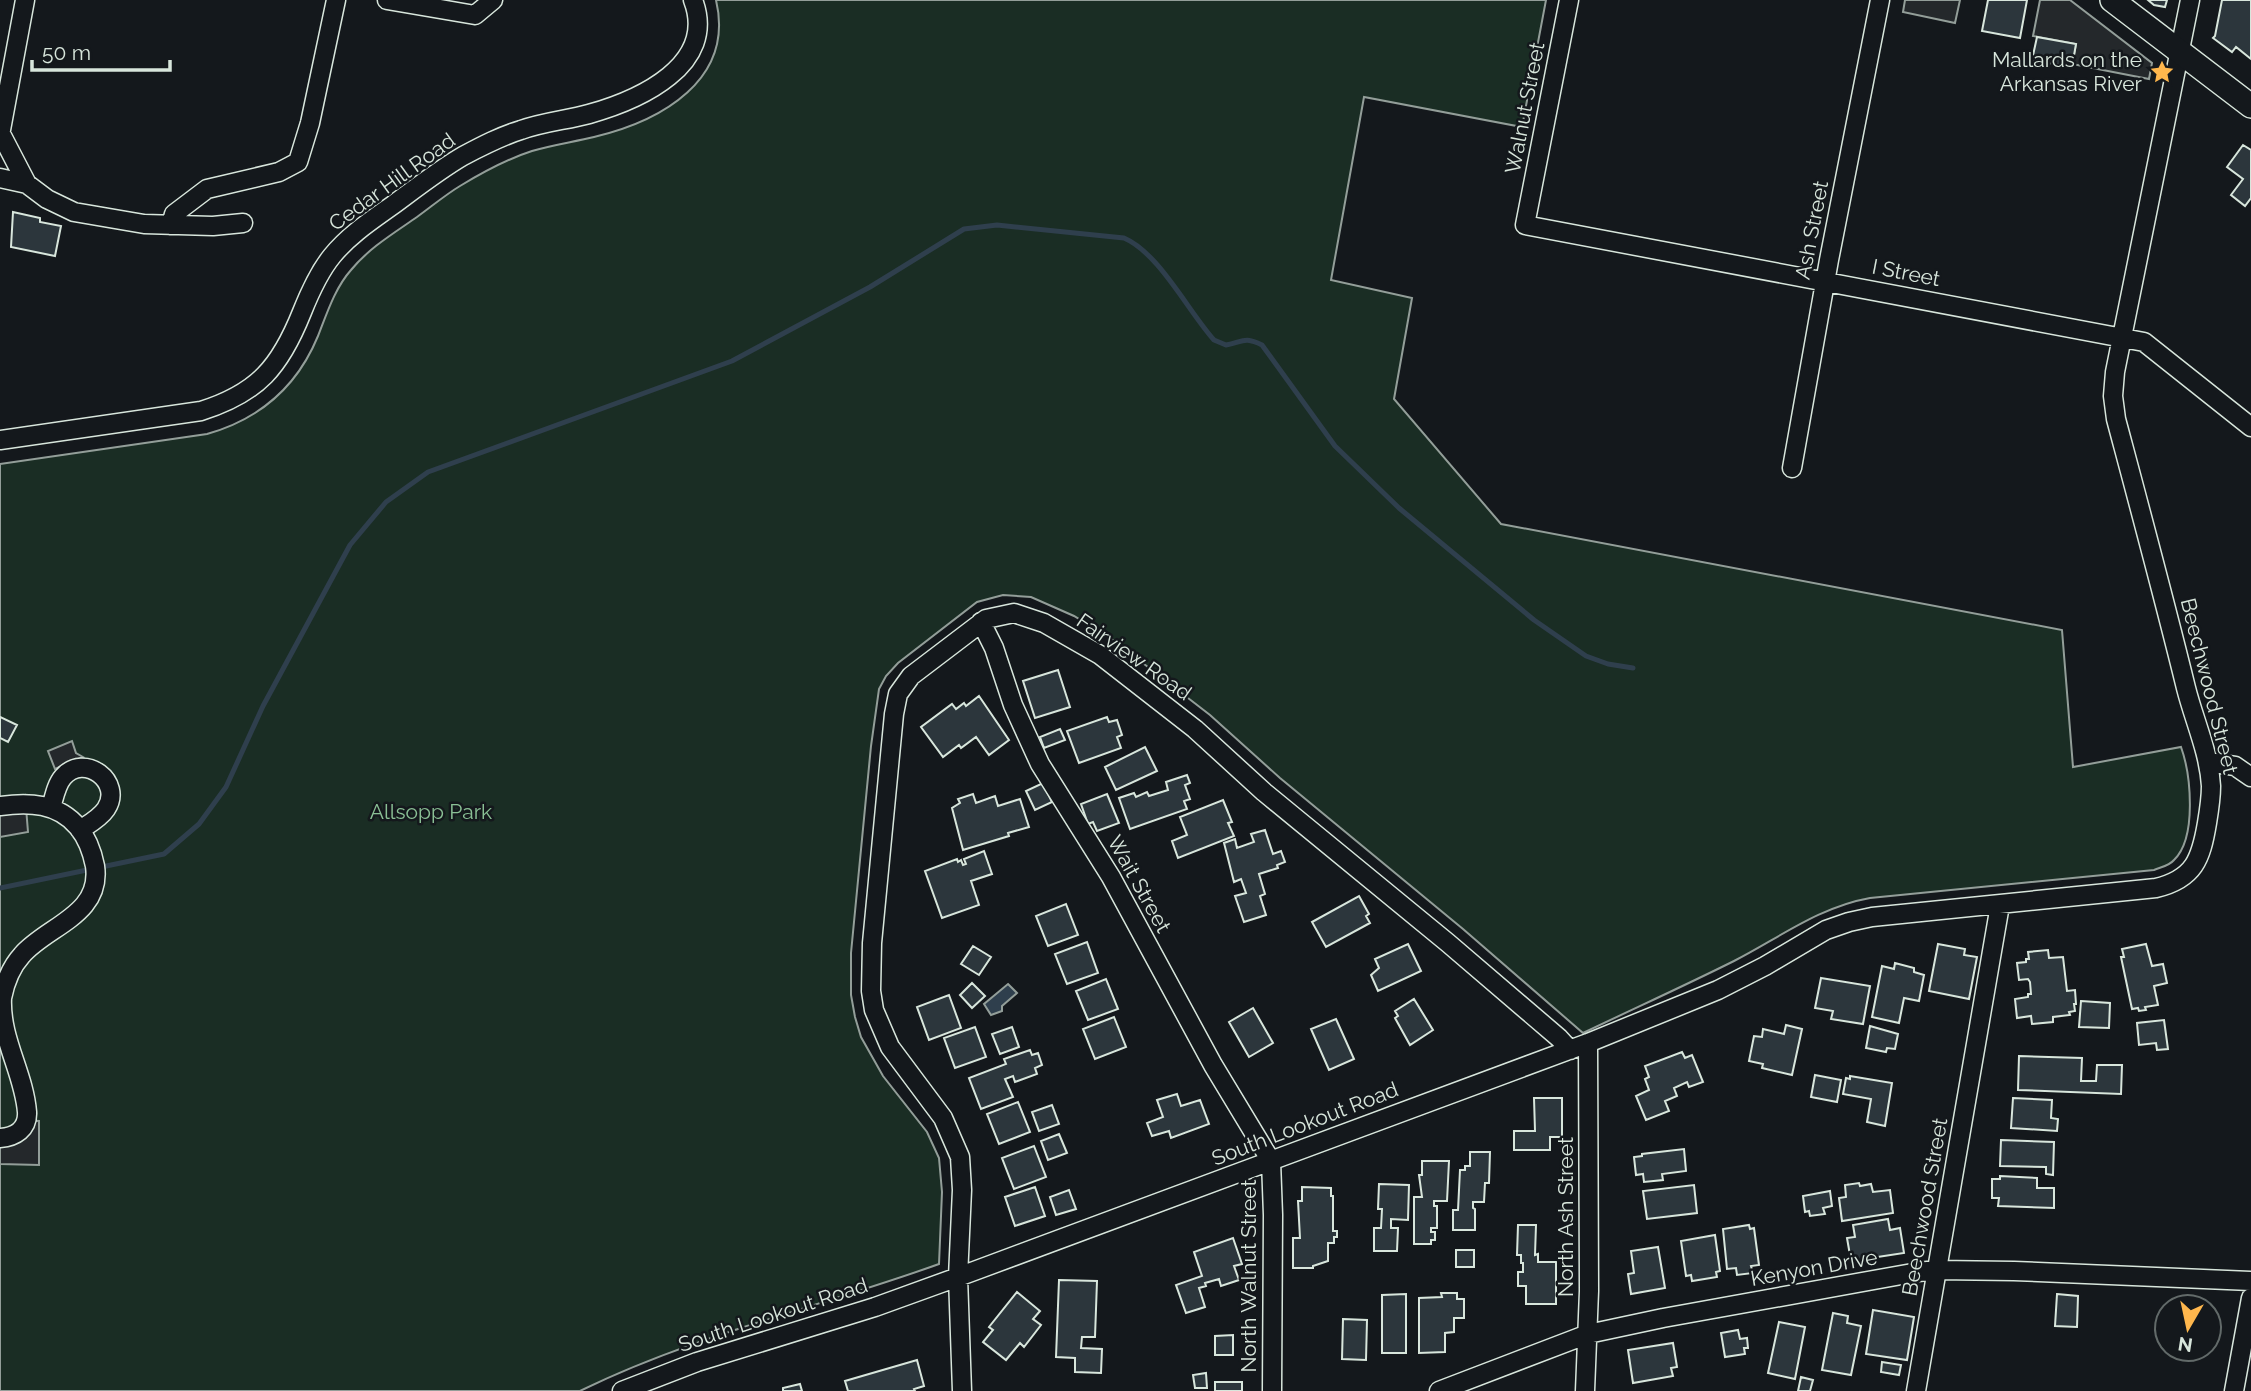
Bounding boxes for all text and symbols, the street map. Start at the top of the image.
scale bar [32,28,170,72]
text: 50 m [42,40,91,65]
street label: Walnut Street [1500,40,1550,176]
place label: Mallards on the Arkansas River [1992,47,2143,96]
place icon: Mallards on the Arkansas River [2148,58,2176,86]
street label: Cedar Hill Road [324,127,460,236]
street label: Ash Street [1790,178,1833,281]
street label: I Street [1870,254,1942,291]
street label: Beechwood Street [2176,595,2243,776]
street label: Fairview Road [1072,608,1197,705]
park label: Allsopp Park [370,799,492,824]
street label: Wait Street [1102,831,1176,937]
street label: South Lookout Road [1208,1076,1402,1171]
street label: Beechwood Street [1897,1116,1952,1298]
street label: North Ash Street [1553,1137,1578,1297]
street label: North Walnut Street [1236,1179,1261,1373]
street label: Kenyon Drive [1749,1244,1879,1291]
street label: South Lookout Road [675,1272,871,1357]
north arrow [2153,1293,2223,1363]
text: N [2176,1333,2194,1357]

